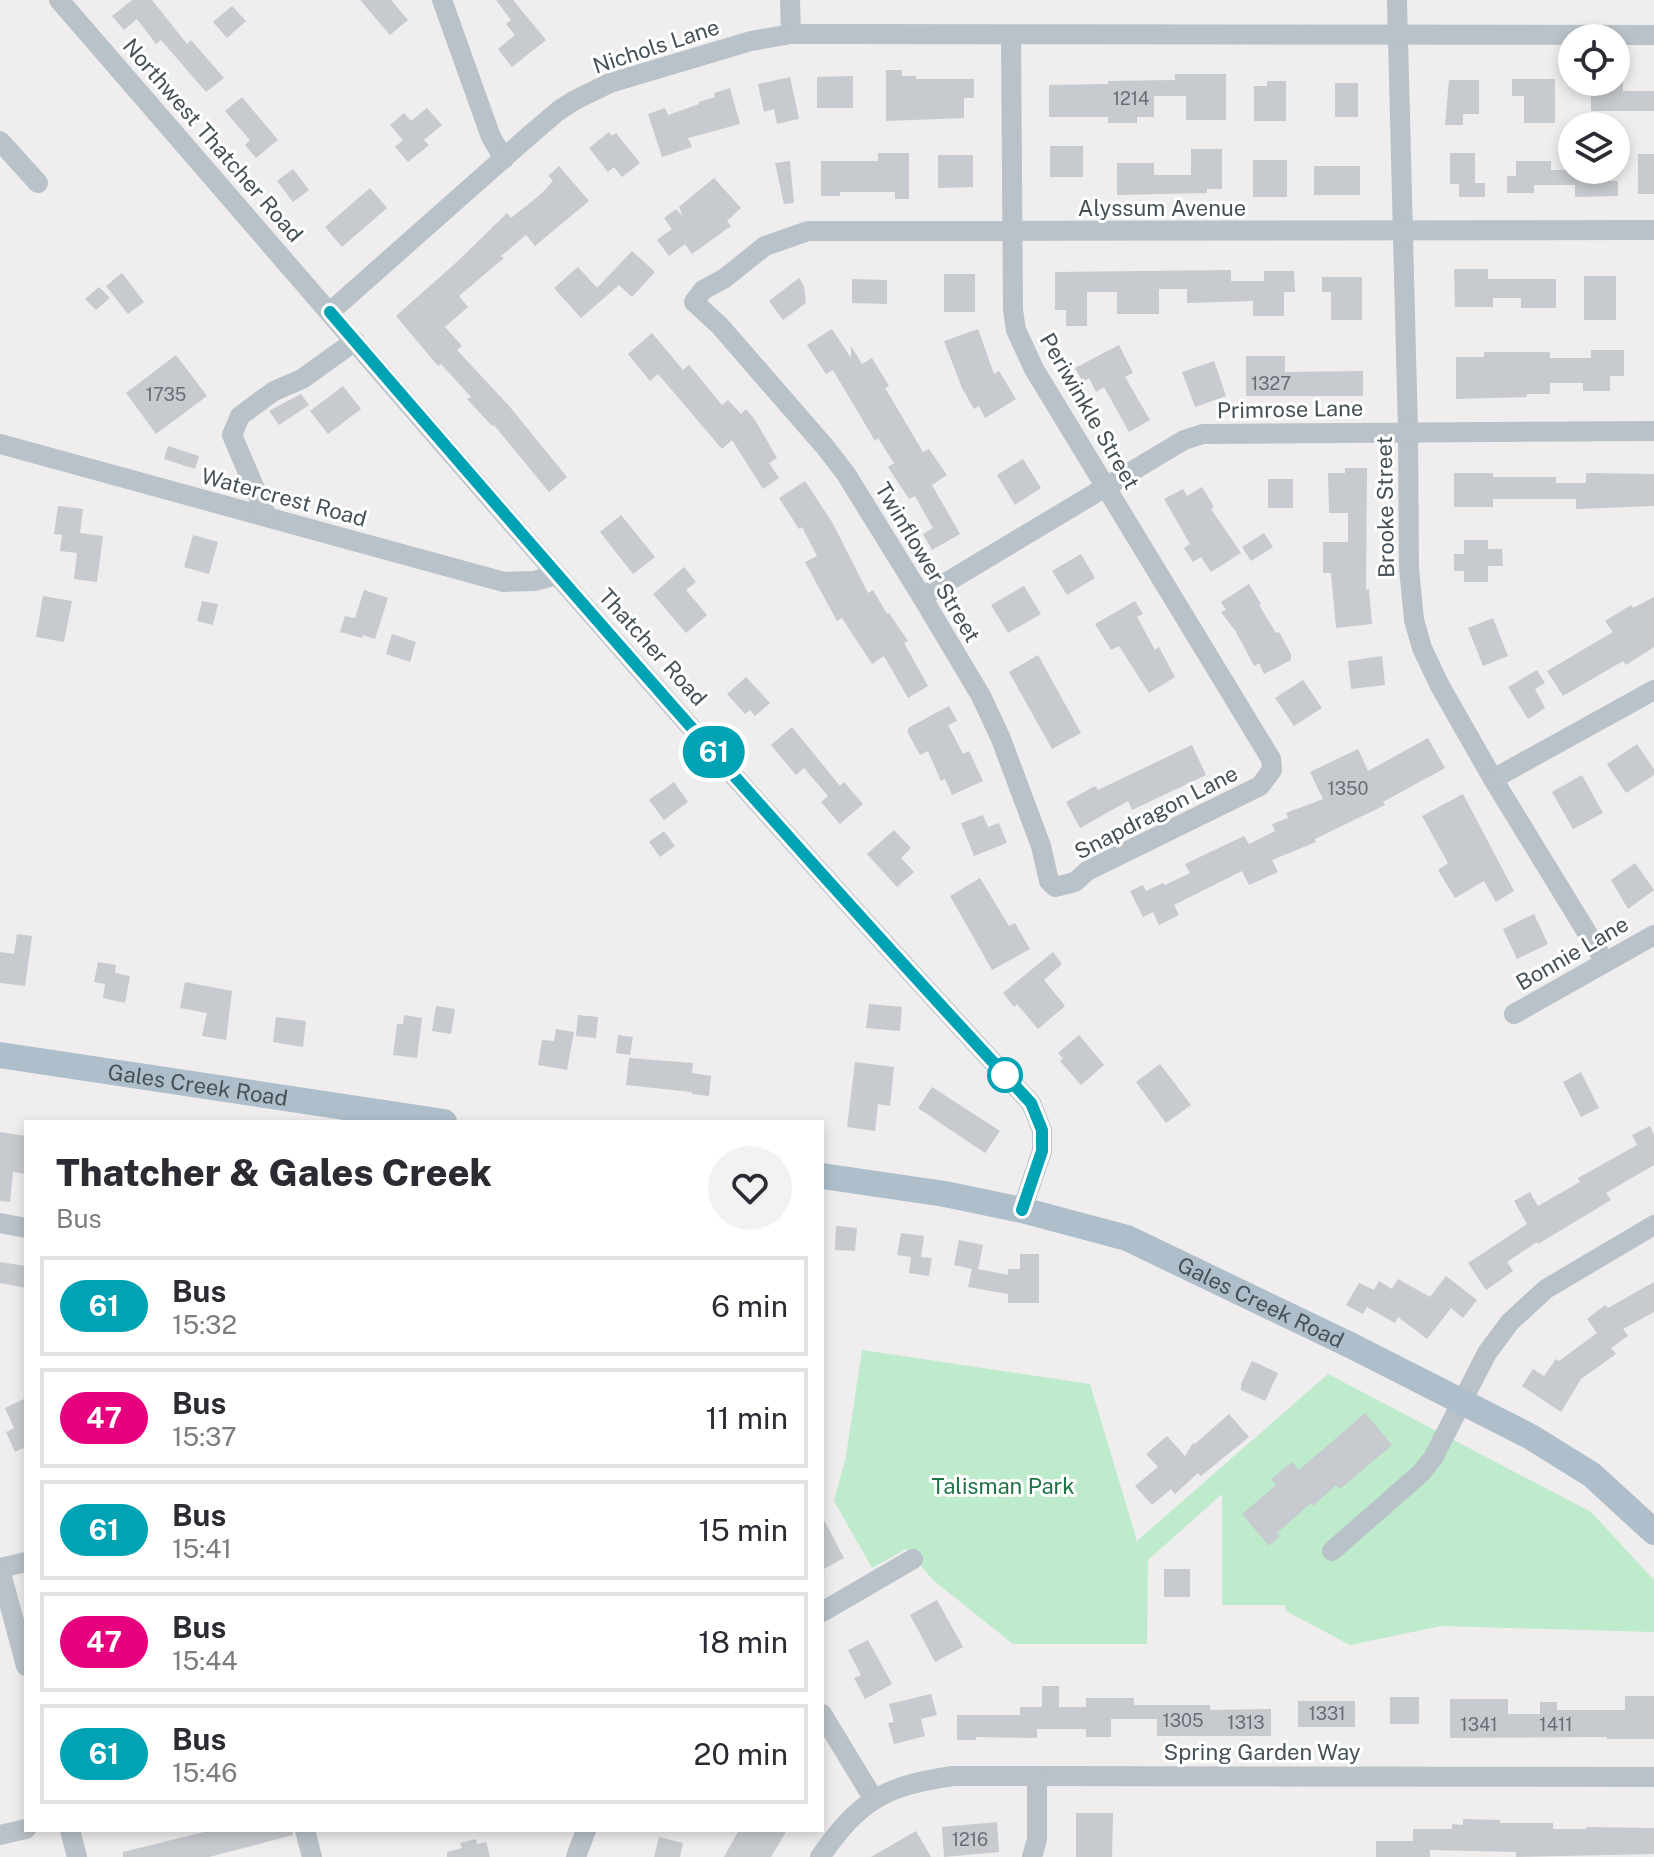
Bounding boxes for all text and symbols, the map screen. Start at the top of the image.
street label: Nichols Lane [590,13,722,79]
map controls [1558,24,1630,184]
button: locate [1558,24,1630,96]
street label: Northwest Thatcher Road [118,33,308,247]
house number: 1214 [1113,88,1149,109]
button: layers [1558,112,1630,184]
street label: Alyssum Avenue [1078,195,1246,221]
street label: Periwinkle Street [1035,328,1145,494]
house number: 1327 [1251,373,1291,394]
house number: 1735 [146,384,186,405]
street label: Primrose Lane [1217,395,1363,423]
street label: Brooke Street [1371,436,1399,578]
street label: Watercrest Road [198,462,370,532]
street label: Twinflower Street [870,477,986,647]
street label: Thatcher Road [594,583,712,711]
line badge: 61 [678,726,750,778]
text: 61 [699,735,729,768]
street label: Snapdragon Lane [1070,760,1242,864]
house number: 1350 [1327,778,1369,799]
street label: Bonnie Lane [1511,910,1633,996]
street label: Gales Creek Road [106,1058,289,1111]
unlabelled marker [988,1058,1022,1092]
button: heart [708,1146,792,1230]
text: Thatcher & Gales Creek [56,1150,492,1195]
text: Bus [56,1203,102,1234]
street label: Gales Creek Road [1173,1251,1348,1353]
text: Bus [172,1273,226,1309]
text: 6 min [711,1288,788,1324]
text: 61 [89,1289,119,1322]
text: 15:32 [172,1309,237,1340]
text: Bus [172,1385,226,1421]
text: 11 min [705,1400,788,1436]
text: 47 [86,1401,122,1434]
text: 15:37 [172,1421,237,1452]
park label: Talisman Park [931,1473,1075,1499]
text: Bus [172,1497,226,1533]
text: 15 min [698,1512,788,1548]
text: 61 [89,1513,119,1546]
text: 15:41 [172,1533,232,1564]
text: Bus [172,1609,226,1645]
text: 18 min [698,1624,788,1660]
text: 47 [86,1625,122,1658]
text: 15:44 [172,1645,238,1676]
house number: 1331 [1308,1703,1346,1724]
house number: 1305 [1162,1710,1204,1731]
house number: 1313 [1227,1712,1265,1733]
house number: 1341 [1460,1714,1498,1735]
house number: 1411 [1539,1714,1573,1735]
text: Bus [172,1721,226,1757]
text: 20 min [694,1736,788,1772]
text: 61 [89,1737,119,1770]
street label: Spring Garden Way [1163,1739,1361,1765]
text: 15:46 [172,1757,237,1788]
house number: 1216 [952,1829,988,1850]

